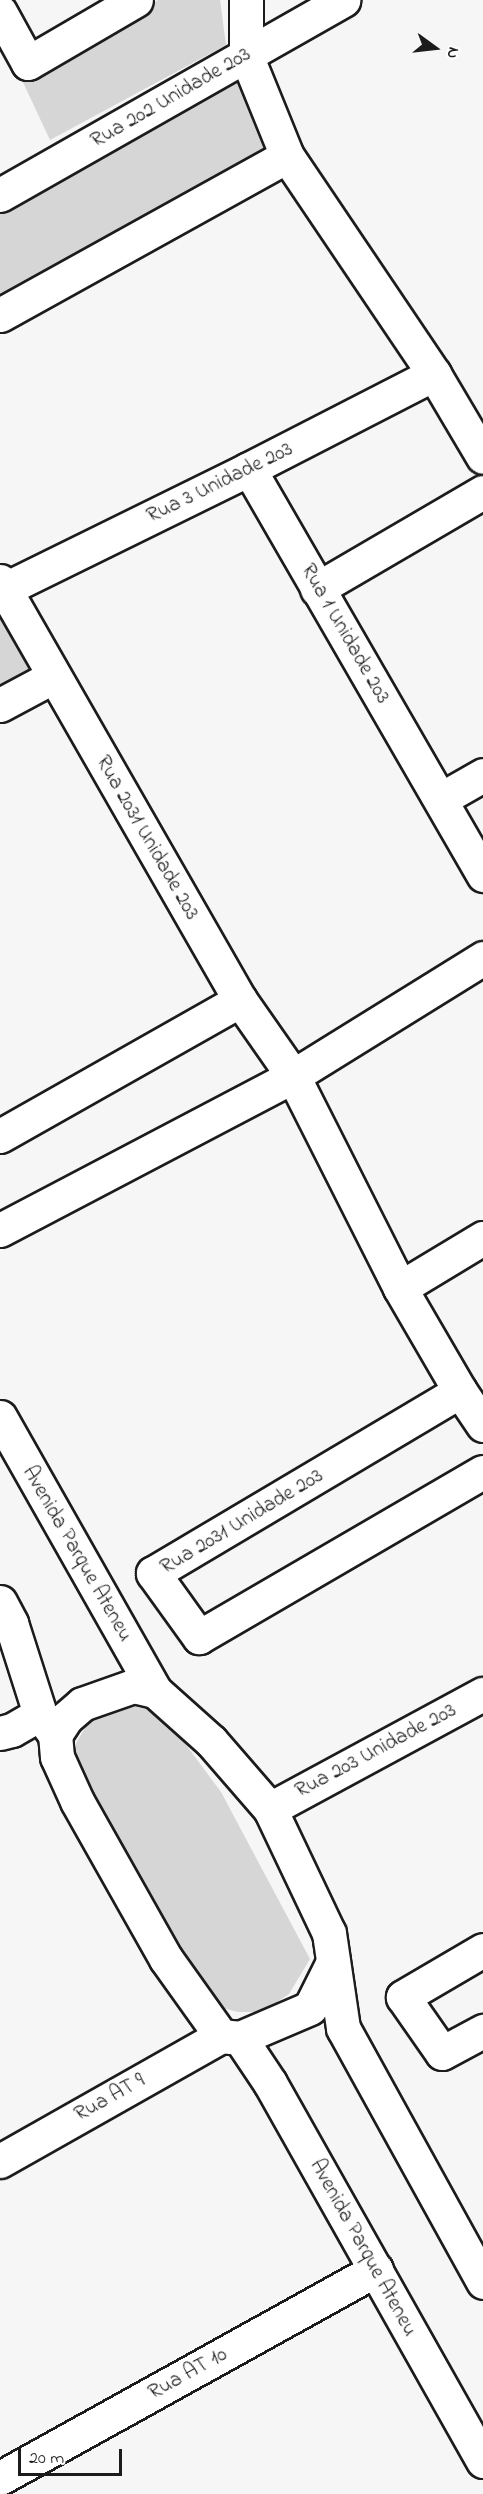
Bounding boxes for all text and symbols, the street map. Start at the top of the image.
north arrow [405,18,465,78]
street label: Rua 202 Unidade 203 [87,42,255,154]
text: N [439,44,465,61]
street label: Rua 3 Unidade 203 [143,437,297,529]
street label: Rua 1 Unidade 203 [295,560,395,708]
street label: Rua 2031 Unidade 203 [90,751,204,925]
street label: Avenida Parque Ateneu [16,1462,138,1646]
street label: Rua 2031 Unidade 203 [156,1463,328,1581]
street label: Rua 203 Unidade 203 [291,1698,461,1804]
street label: Rua AT 9 [70,2068,150,2128]
street label: Avenida Parque Ateneu [304,2155,422,2341]
street label: Rua AT 10 [144,2342,232,2406]
scale bar [21,2437,124,2475]
text: 20 m [29,2446,64,2472]

